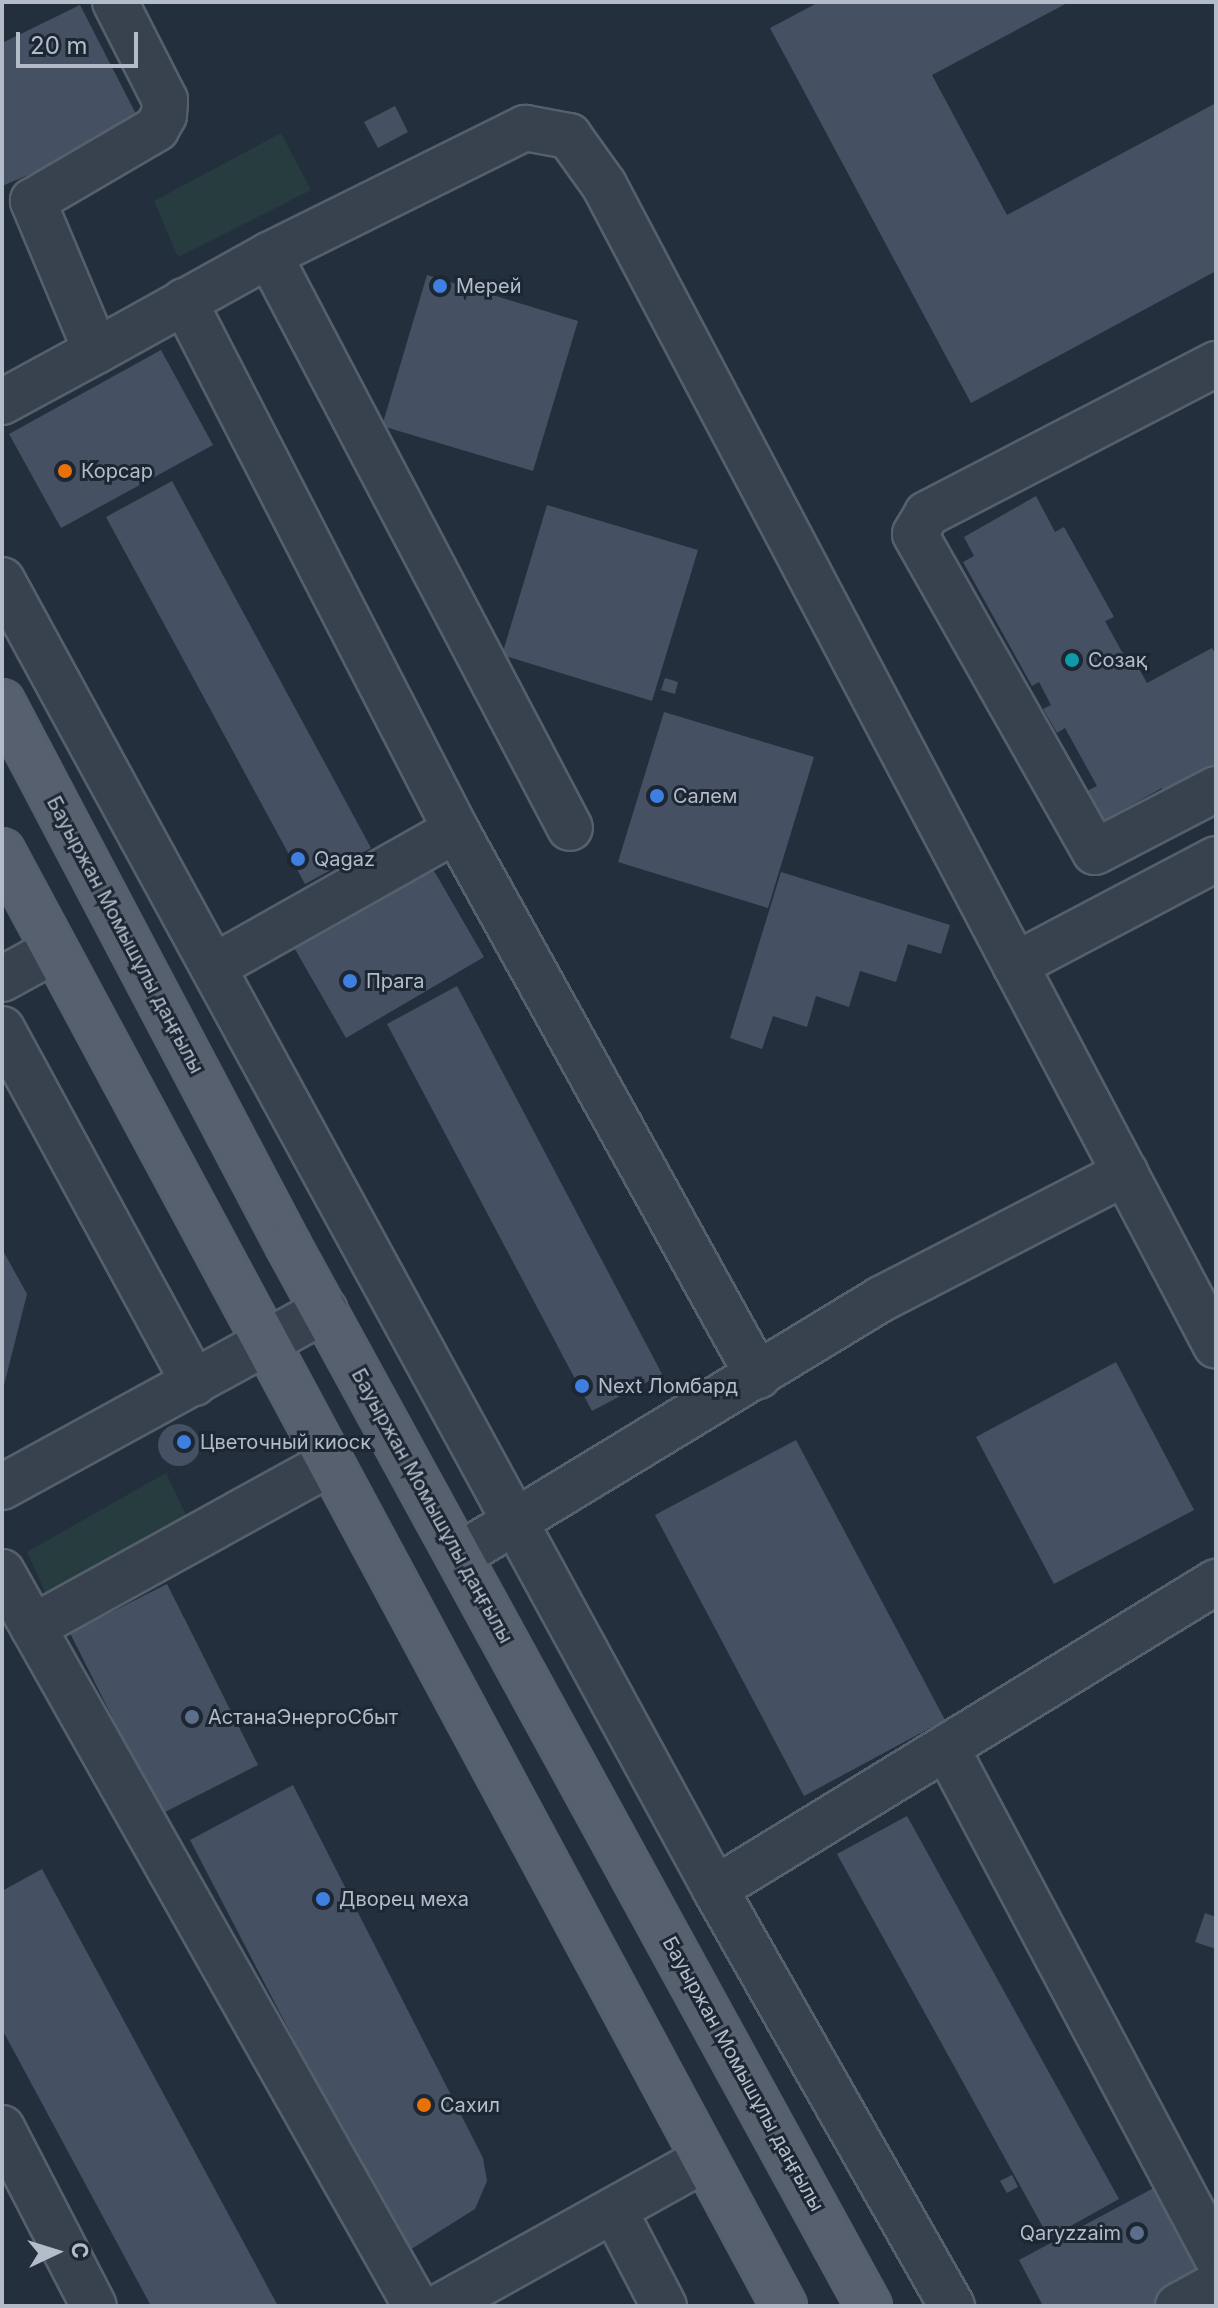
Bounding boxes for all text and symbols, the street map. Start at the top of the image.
scale bar [20,16,142,66]
text: 20 m [30,31,88,60]
place label: Мерей [456,274,521,298]
marker: Мерей [431,277,449,295]
place label: Корсар [81,459,153,483]
marker: Корсар [56,462,74,480]
place label: Созақ [1088,648,1147,672]
marker: Созақ [1063,651,1081,669]
place label: Салем [673,784,737,808]
marker: Салем [648,787,666,805]
street label: Бауыржан Момышұлы даңғылы [42,792,208,1078]
place label: Qagaz [314,847,375,871]
marker: Qagaz [289,850,307,868]
place label: Прага [366,969,424,993]
marker: Прага [341,972,359,990]
street label: Бауыржан Момышұлы даңғылы [346,1364,518,1648]
place label: Next Ломбард [598,1374,738,1398]
marker: Next Ломбард [573,1377,591,1395]
place label: Цветочный киоск [200,1430,371,1454]
marker: Цветочный киоск [175,1433,193,1451]
place label: АстанаЭнергоСбыт [208,1705,398,1729]
marker: АстанаЭнергоСбыт [183,1708,201,1726]
place label: Дворец меха [339,1887,469,1911]
marker: Дворец меха [314,1890,332,1908]
street label: Бауыржан Момышұлы даңғылы [657,1932,829,2216]
place label: Сахил [440,2093,500,2117]
marker: Сахил [415,2096,433,2114]
north arrow [16,2212,96,2292]
place label: Qaryzzaim [1020,2221,1121,2245]
marker: Qaryzzaim [1128,2224,1146,2242]
text: С [66,2241,93,2259]

